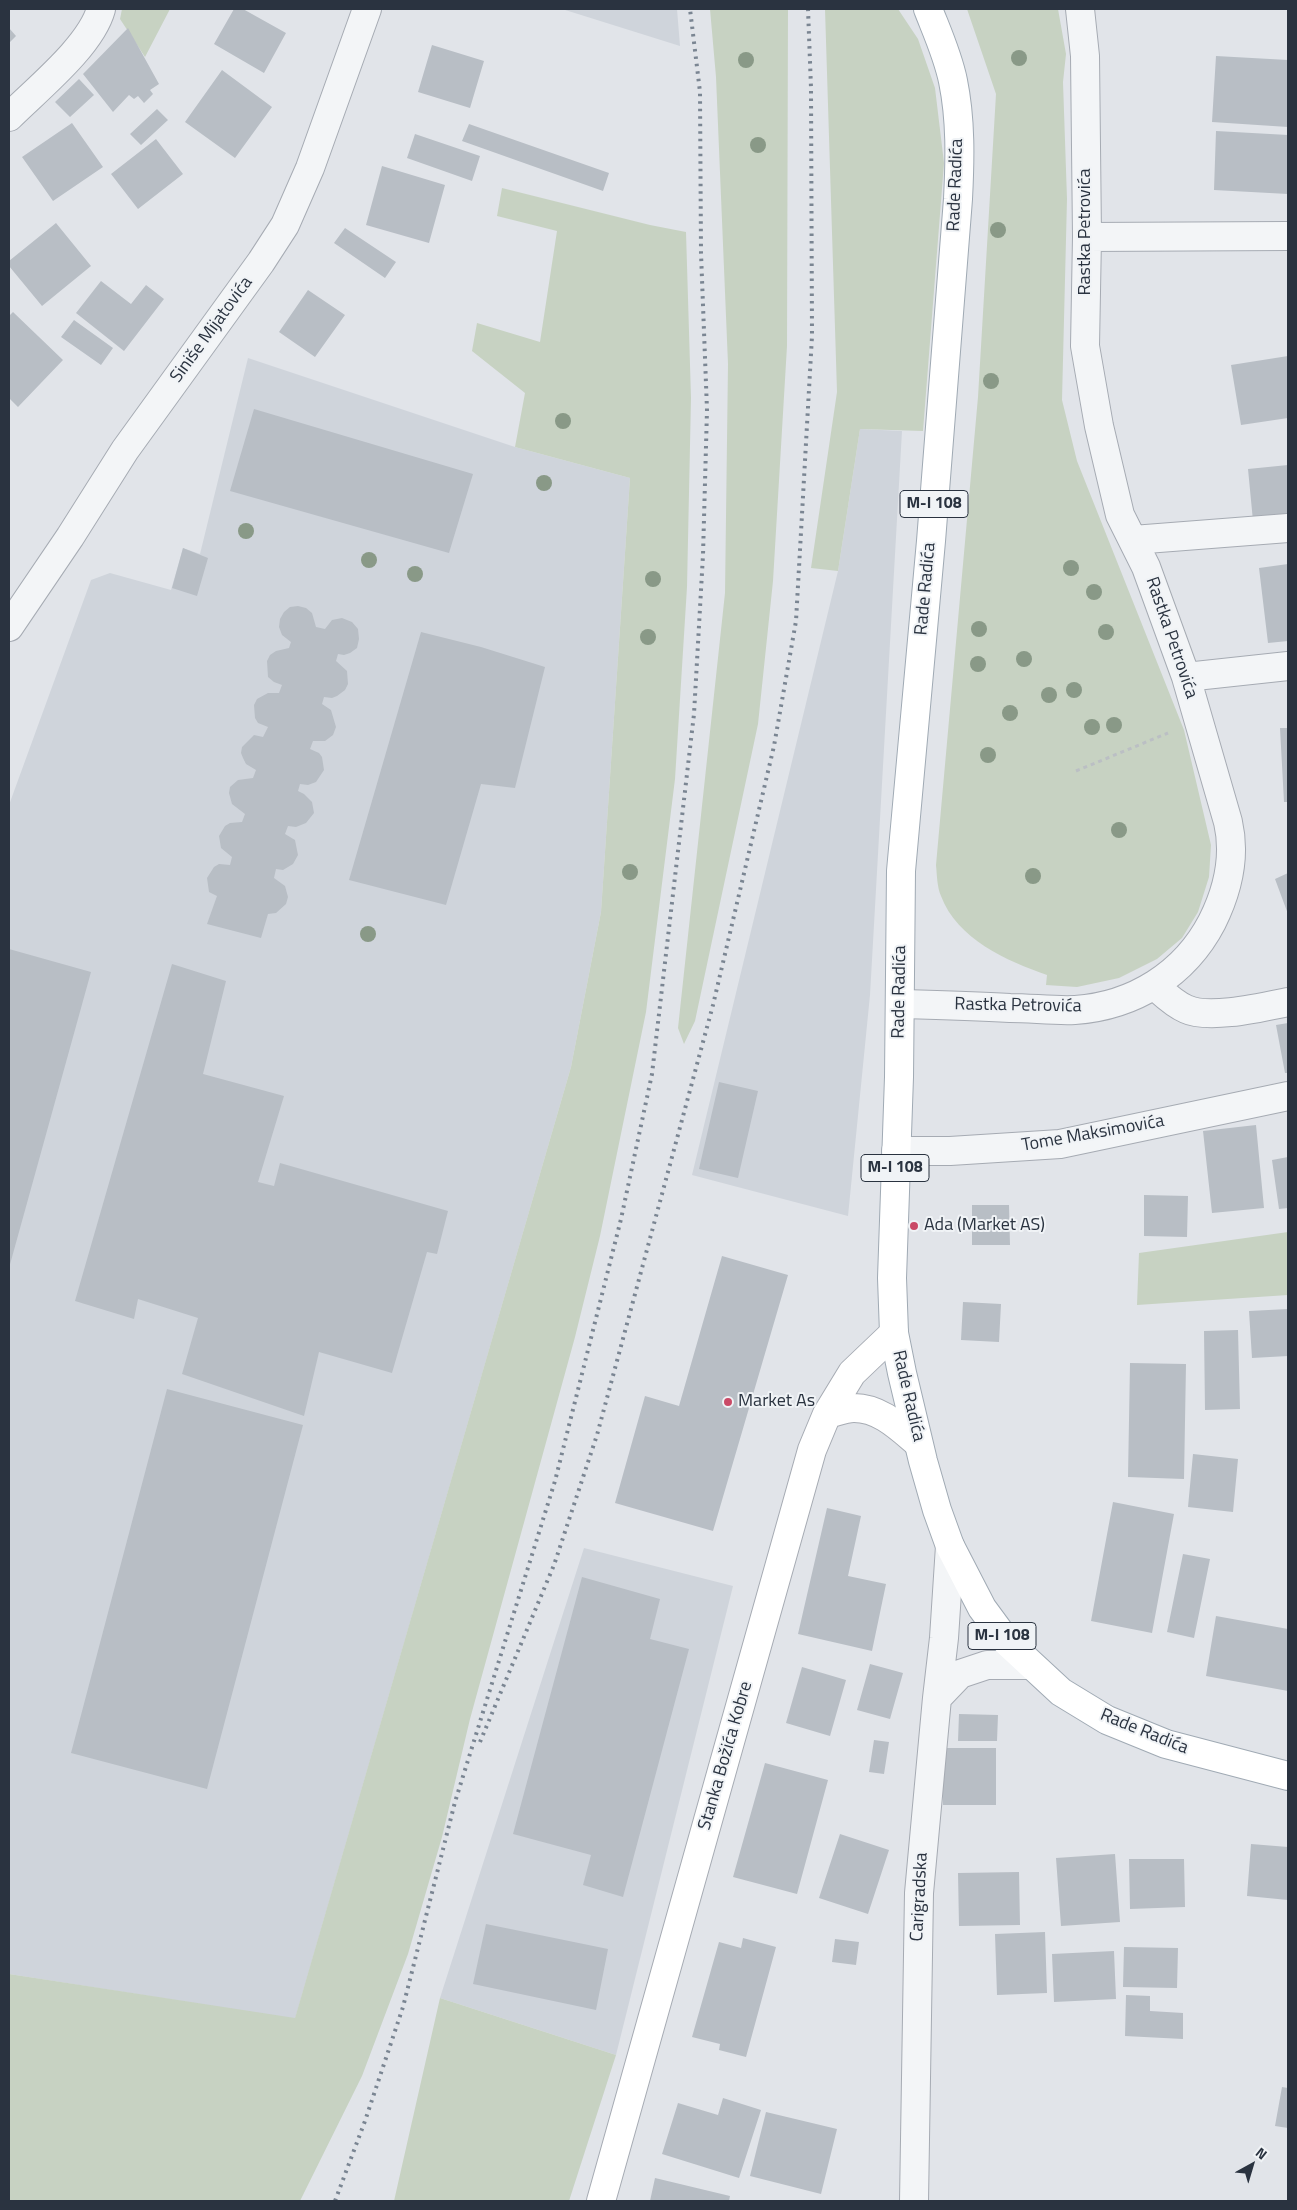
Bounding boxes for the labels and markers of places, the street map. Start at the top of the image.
place label: Ada (Market AS) [924,1215,1045,1237]
marker: Ada (Market AS) [908,1220,920,1232]
place label: Market As [738,1391,815,1413]
marker: Market As [722,1396,734,1408]

